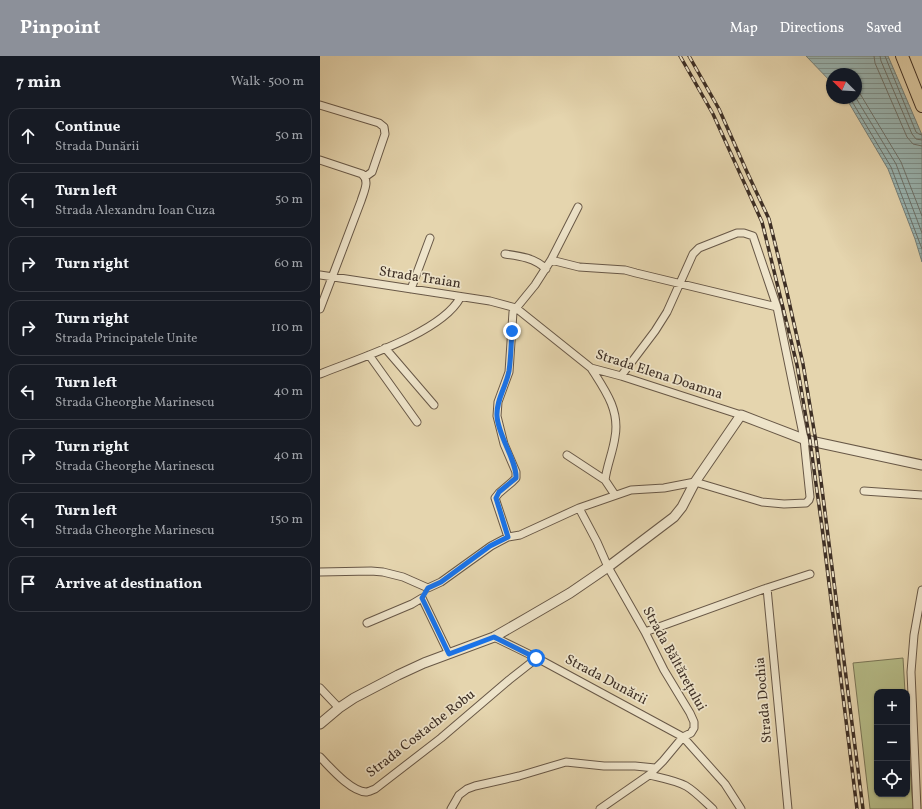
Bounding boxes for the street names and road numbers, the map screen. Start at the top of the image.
street label: Strada Traian [378,262,462,294]
street label: Strada Elena Doamna [593,345,725,405]
street label: Strada Băltărețului [637,603,711,715]
street label: Strada Dunării [561,650,651,710]
street label: Strada Dochia [751,656,777,744]
street label: Strada Costache Robu [363,685,480,783]

